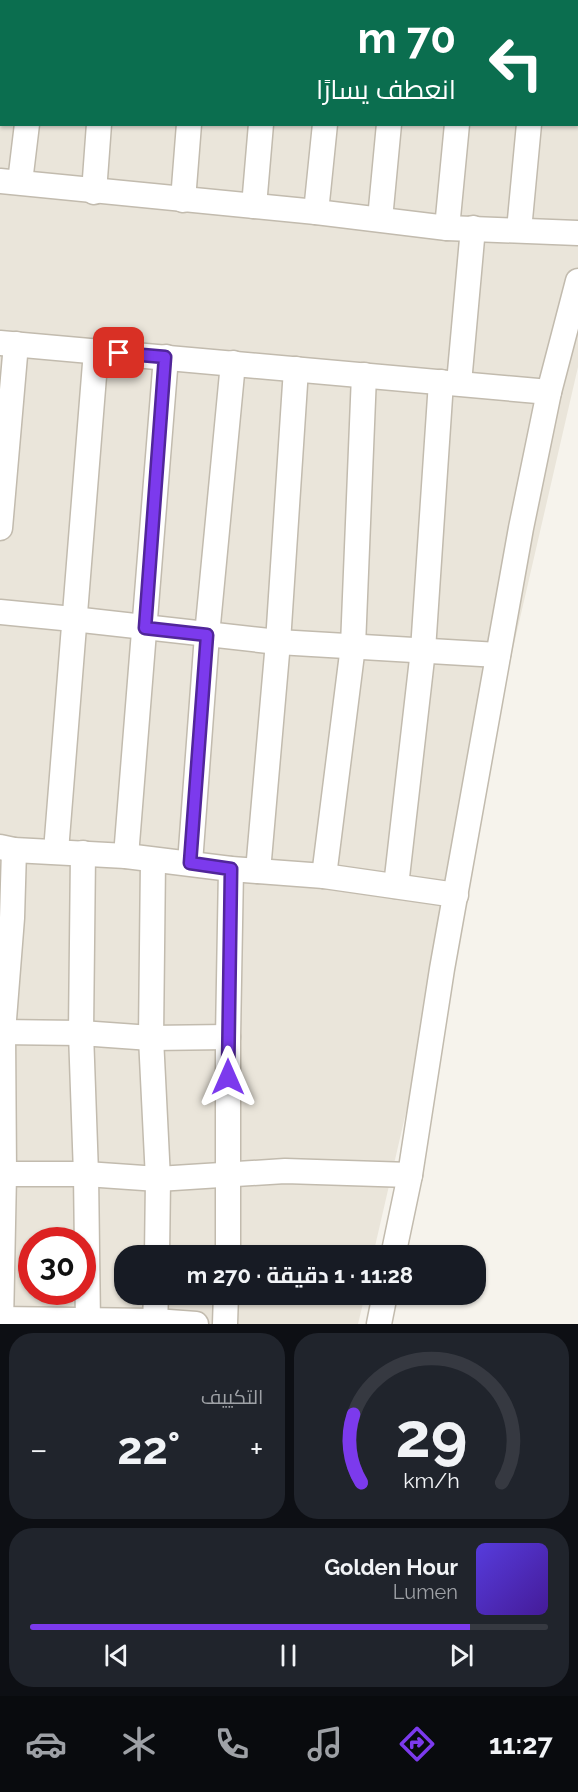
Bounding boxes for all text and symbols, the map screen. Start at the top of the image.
text: 70 m [357,14,456,63]
icon: left [477,24,555,102]
text: انعطف يسارًا [316,74,456,105]
pin [93,327,144,378]
icon: arrive [102,336,135,369]
position arrow [196,1045,260,1109]
speed limit sign: 30 [18,1227,96,1305]
text: 11:28 · 1 دقيقة · 270 m [187,1262,413,1288]
text: التكييف [201,1385,264,1409]
text: 29 [395,1398,467,1472]
text: 22° [117,1422,180,1475]
text: − [30,1430,48,1469]
text: + [250,1430,263,1469]
text: km/h [403,1468,460,1493]
text: Golden Hour [324,1554,458,1580]
text: Lumen [393,1580,458,1604]
icon: previous [100,1639,133,1672]
icon: pause [272,1639,305,1672]
icon: next [445,1639,478,1672]
icon: car [25,1723,67,1765]
icon: climate [118,1723,160,1765]
icon: phone [211,1723,253,1765]
icon: music [304,1723,346,1765]
icon: directions [396,1723,438,1765]
text: 11:27 [489,1729,553,1760]

